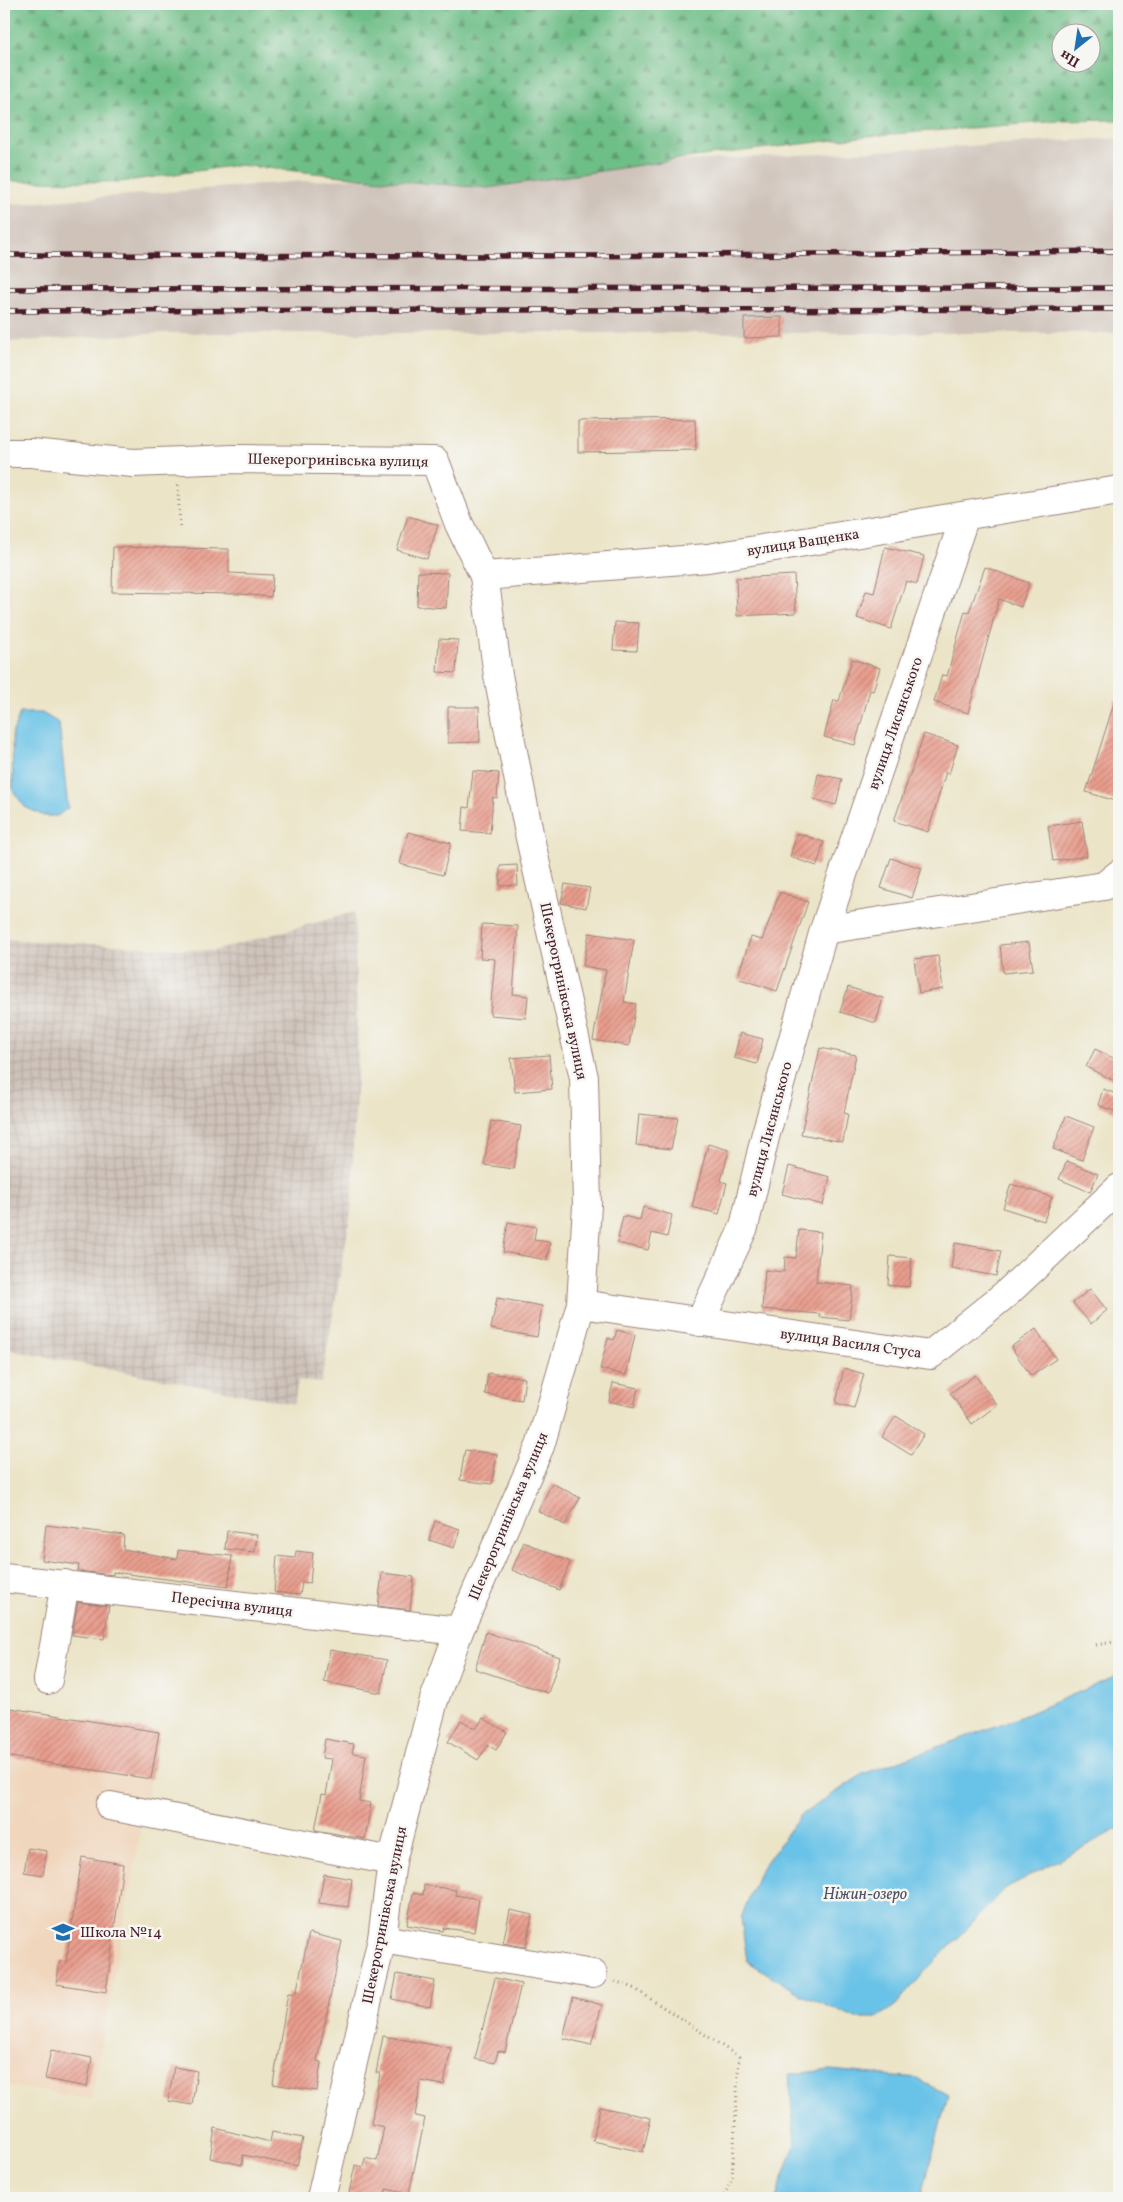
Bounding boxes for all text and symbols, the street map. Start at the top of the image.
north arrow [1050,22,1100,72]
text: Пн [1057,45,1084,71]
street label: Шекерогринівська вулиця [247,449,429,474]
street label: вулиця Ващенка [745,524,861,563]
street label: вулиця Лисянського [864,654,929,793]
street label: Шекерогринівська вулиця [533,901,592,1082]
street label: вулиця Лисянського [742,1059,799,1199]
street label: вулиця Василя Стуса [779,1324,923,1365]
street label: Шекерогринівська вулиця [464,1429,554,1604]
street label: Пересічна вулиця [170,1588,294,1623]
street label: Шекерогринівська вулиця [358,1824,413,2006]
water label: Ніжин-озеро [823,1884,908,1906]
school or university icon: Школа №14 [50,1919,76,1945]
place label: Школа №14 [80,1923,162,1944]

